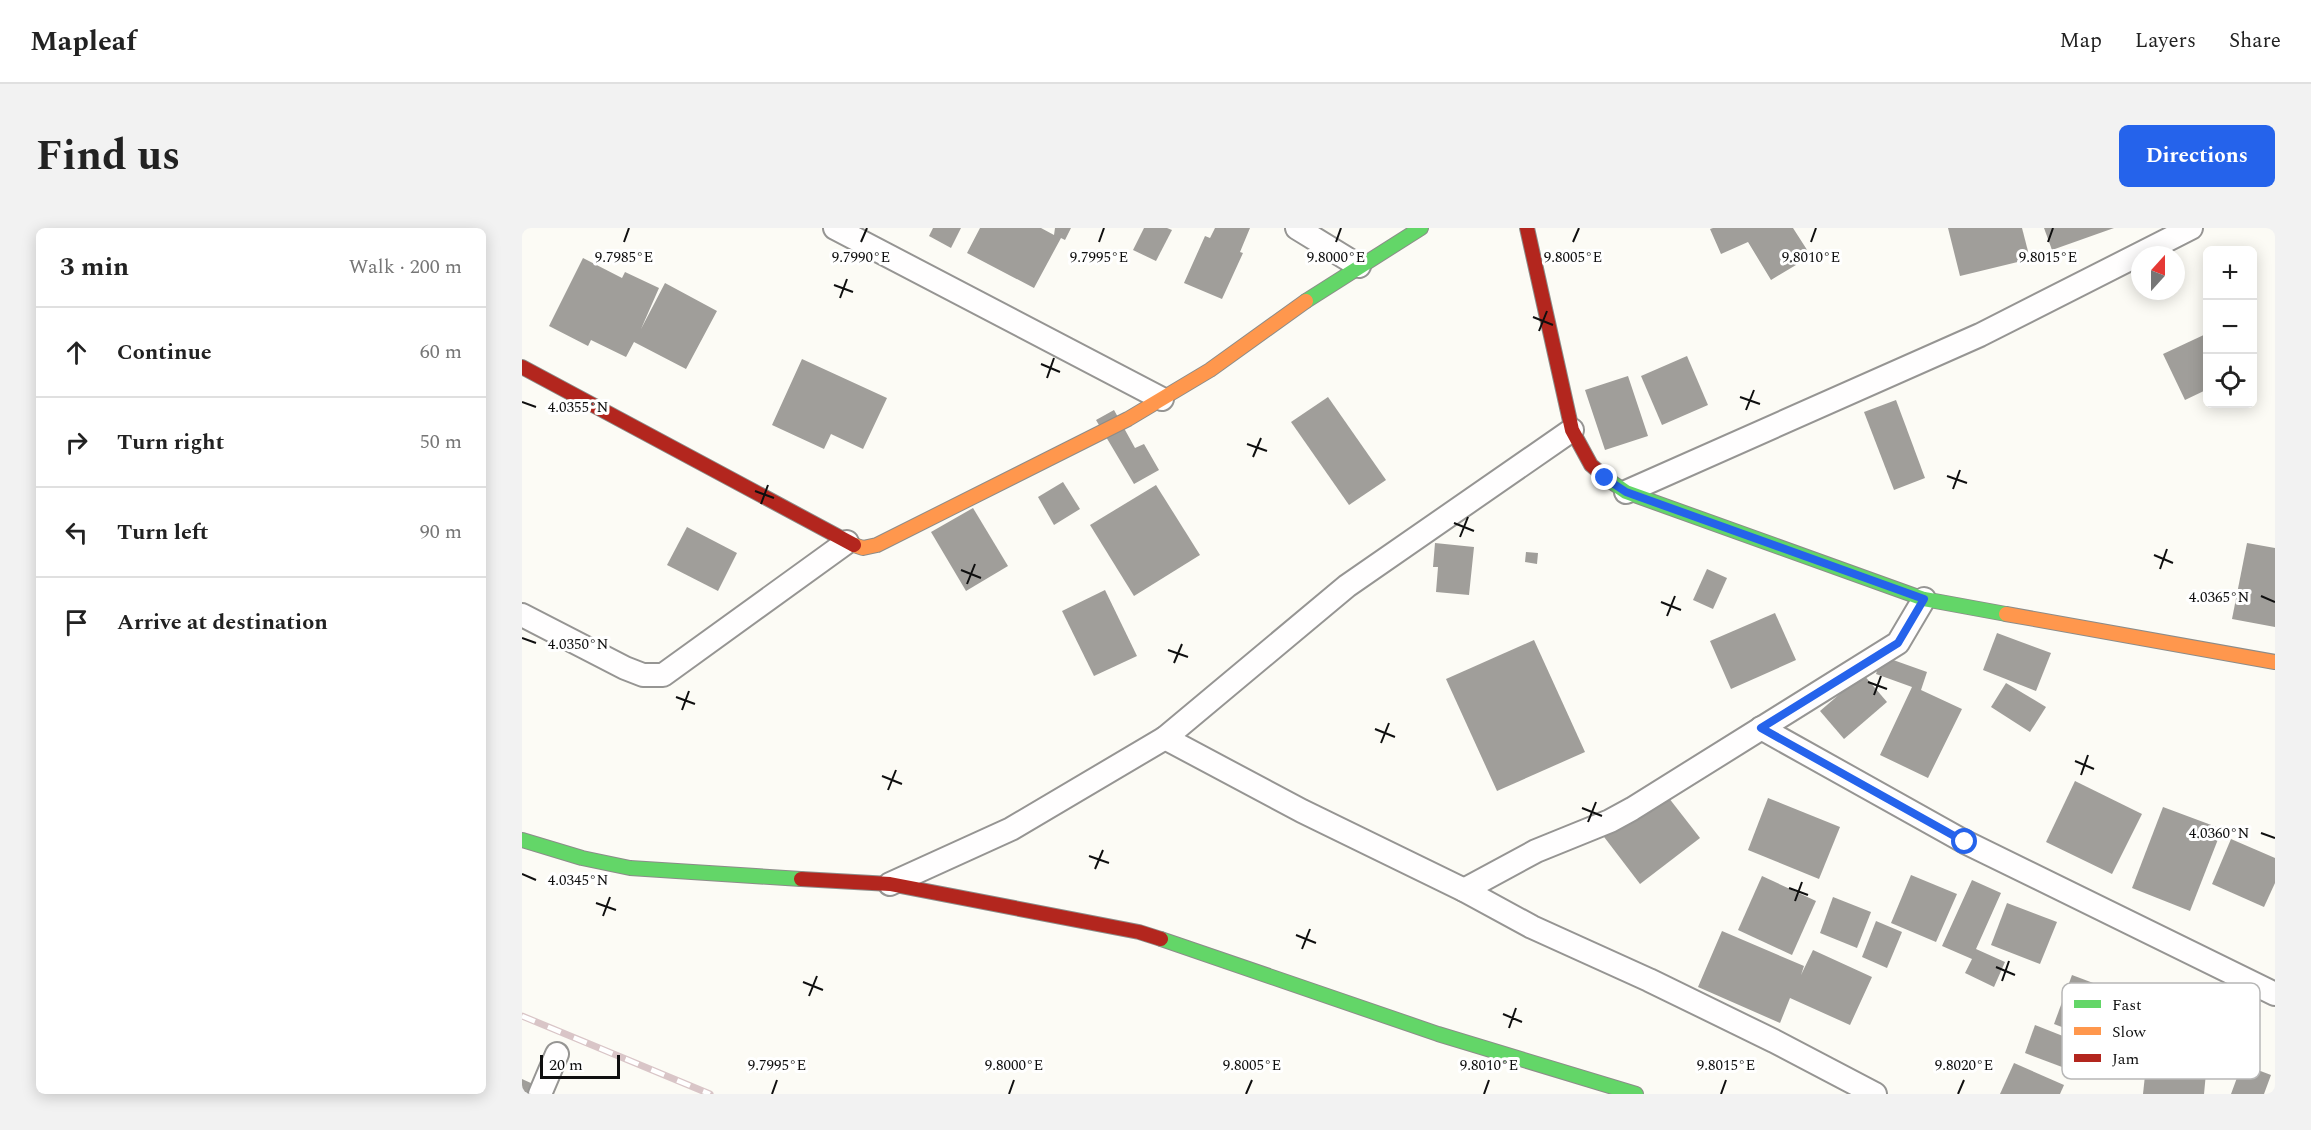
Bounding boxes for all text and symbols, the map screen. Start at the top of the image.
text: Mapleaf [30,20,137,63]
text: Map [2060,25,2102,57]
text: Layers [2135,25,2196,57]
text: Share [2229,25,2281,57]
text: Find us [36,125,180,188]
button: Directions [2119,125,2275,187]
text: 9.7985°E [595,246,653,269]
text: 9.7990°E [832,246,890,269]
text: 9.7995°E [1070,246,1128,269]
text: 9.8000°E [1307,246,1365,269]
text: 9.8005°E [1544,246,1602,269]
text: 9.8010°E [1782,246,1840,269]
text: 9.8015°E [2019,246,2077,269]
north arrow [2131,246,2185,300]
map controls [2203,246,2257,408]
button: + [2203,246,2257,300]
text: 3 min [60,247,129,287]
text: Walk · 200 m [349,252,462,282]
button: − [2203,300,2257,354]
icon: ahead [60,336,93,369]
text: Continue [117,336,212,369]
text: 60 m [420,337,462,367]
button: locate [2203,354,2257,408]
text: 4.0355°N [548,396,608,419]
icon: right [60,426,93,459]
text: Turn right [117,426,224,459]
text: 50 m [420,427,462,457]
route end [1591,464,1617,490]
icon: left [60,516,93,549]
text: Turn left [117,516,209,549]
text: 90 m [420,517,462,547]
text: 4.0365°N [2189,586,2249,609]
icon: arrive [60,606,93,639]
text: Arrive at destination [117,606,328,639]
text: 4.0350°N [548,633,608,656]
text: 4.0360°N [2189,822,2249,845]
route start [1951,828,1977,854]
text: 4.0345°N [548,869,608,892]
legend [2062,983,2260,1079]
text: Fast [2112,993,2142,1017]
text: Slow [2112,1020,2147,1044]
text: Jam [2112,1047,2140,1071]
scale bar [540,1052,620,1080]
text: 20 m [549,1053,583,1077]
text: 9.7995°E [748,1054,806,1077]
text: 9.8000°E [985,1054,1043,1077]
text: 9.8005°E [1223,1054,1281,1077]
text: 9.8010°E [1460,1054,1518,1077]
text: 9.8015°E [1697,1054,1755,1077]
text: 9.8020°E [1935,1054,1993,1077]

